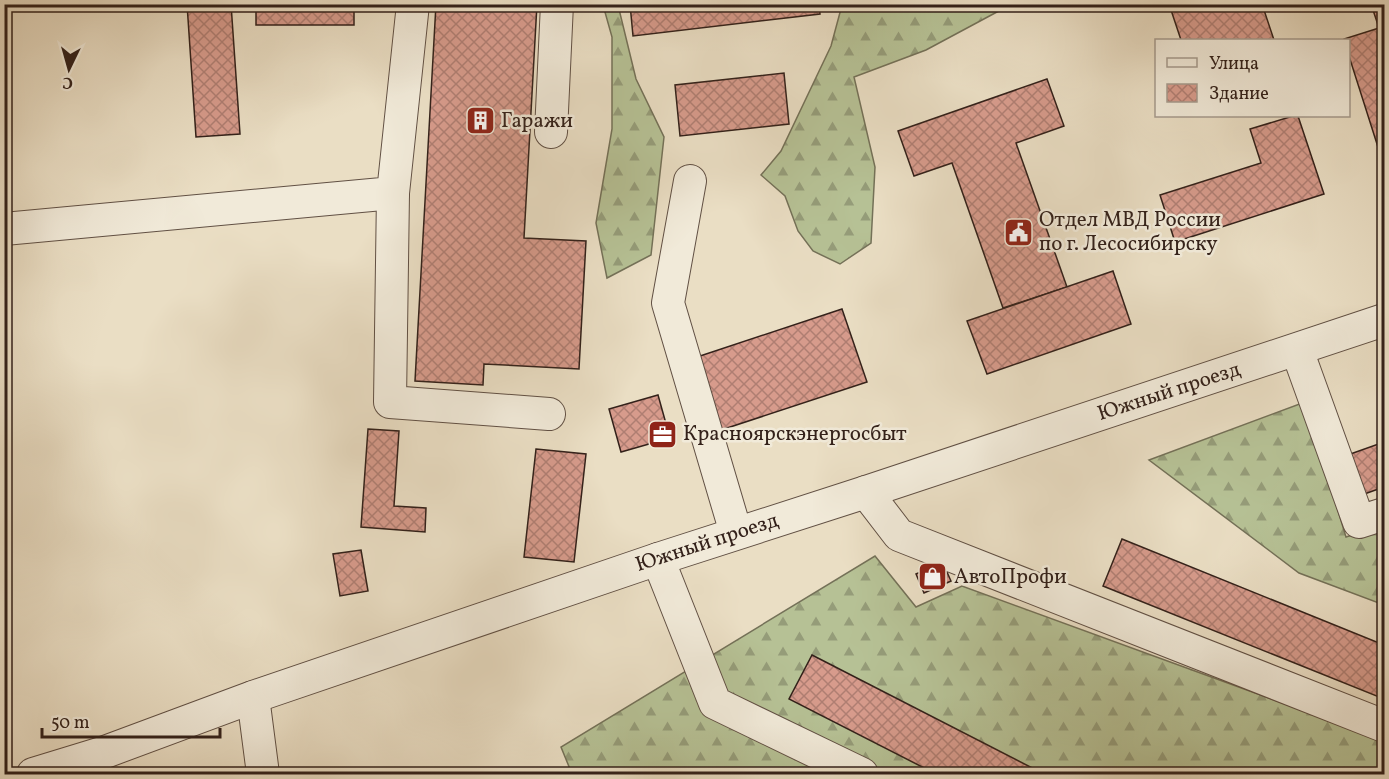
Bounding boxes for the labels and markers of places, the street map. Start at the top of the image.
building icon: Гаражи [464,105,496,137]
place label: Гаражи [501,107,573,136]
place label: Отдел МВД России по г. Лесосибирску [1039,206,1221,259]
public building icon: Отдел МВД России по г. Лесосибирску [1002,216,1034,248]
office icon: Красноярскэнергосбыт [646,418,678,450]
place label: Красноярскэнергосбыт [683,420,907,449]
shop icon: АвтоПрофи [917,561,949,593]
place label: АвтоПрофи [954,563,1067,592]

